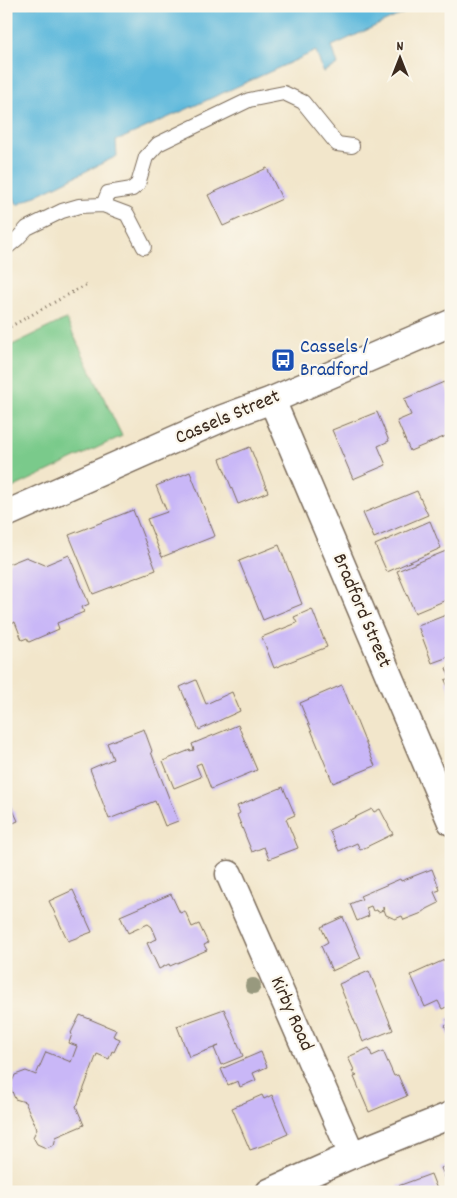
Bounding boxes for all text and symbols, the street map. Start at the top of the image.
north arrow [374,32,424,82]
text: N [397,37,404,57]
place label: Cassels / Bradford [300,334,369,385]
bus stop icon: Cassels / Bradford [270,347,296,373]
street label: Cassels Street [171,383,285,453]
street label: Bradford Street [324,550,398,672]
street label: Kirby Road [262,972,320,1056]

